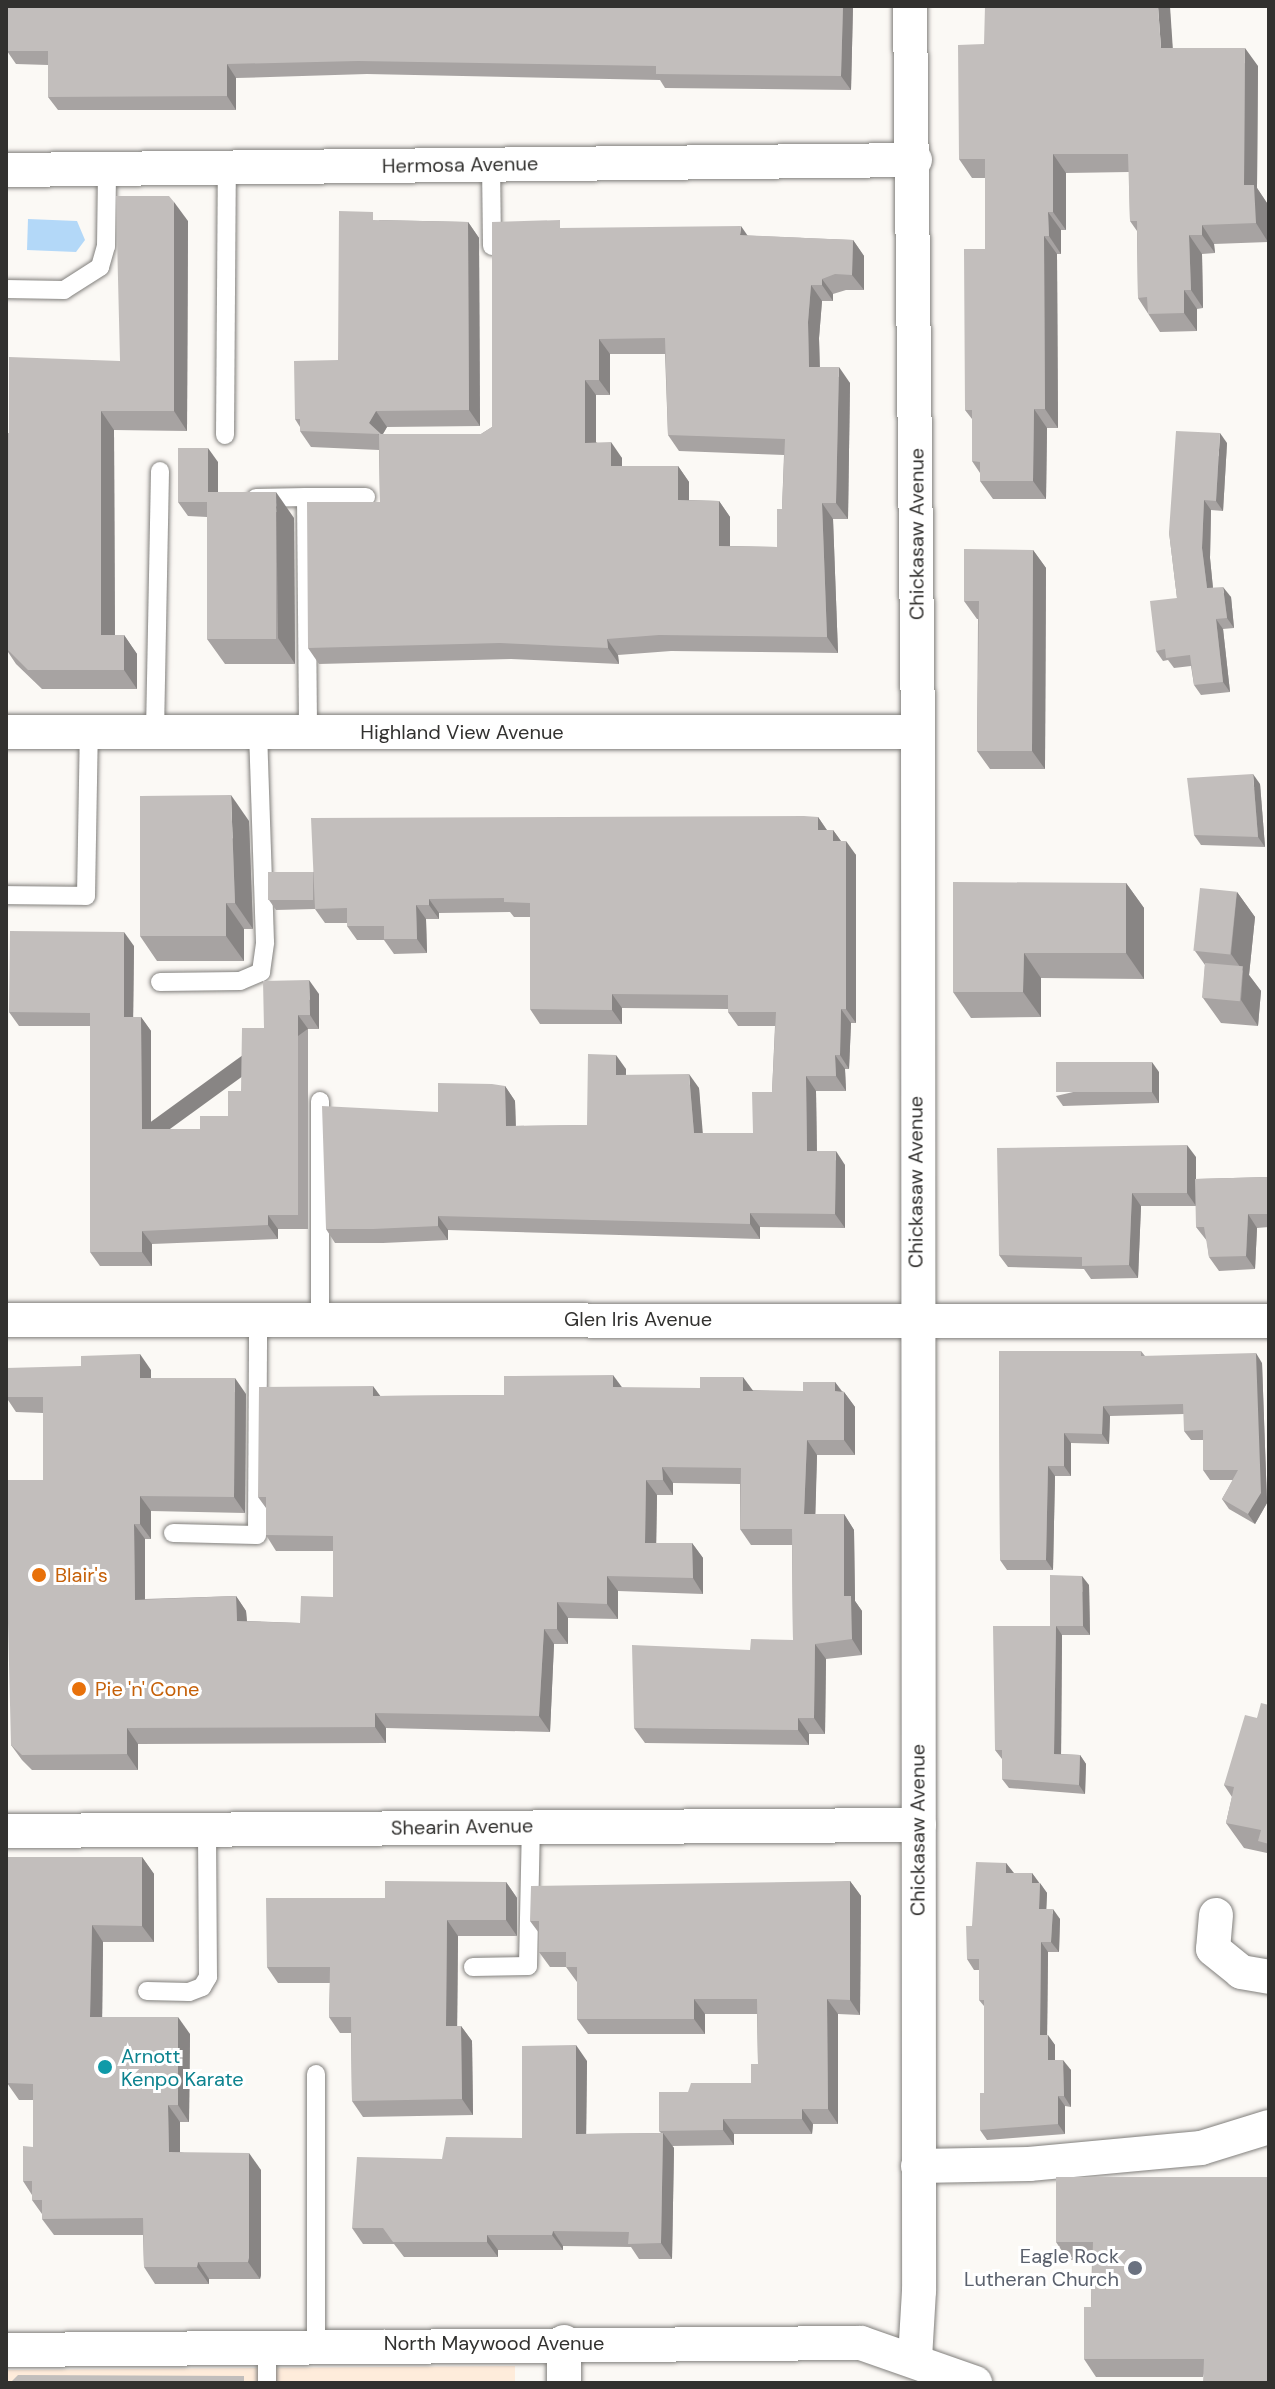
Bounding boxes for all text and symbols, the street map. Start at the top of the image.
street label: Hermosa Avenue [382,152,538,178]
street label: Chickasaw Avenue [905,448,929,620]
street label: Highland View Avenue [360,720,564,744]
street label: Chickasaw Avenue [904,1096,928,1268]
street label: Glen Iris Avenue [564,1307,712,1331]
place label: Blair's [55,1563,108,1587]
marker: Blair's [30,1566,48,1584]
place label: Pie 'n' Cone [95,1677,199,1701]
marker: Pie 'n' Cone [70,1680,88,1698]
street label: Chickasaw Avenue [906,1744,930,1916]
street label: Shearin Avenue [391,1814,533,1840]
place label: Arnott Kenpo Karate [121,2044,244,2091]
marker: Arnott Kenpo Karate [96,2058,114,2076]
place label: Eagle Rock Lutheran Church [964,2244,1119,2291]
marker: Eagle Rock Lutheran Church [1126,2259,1144,2277]
street label: North Maywood Avenue [384,2331,604,2355]

